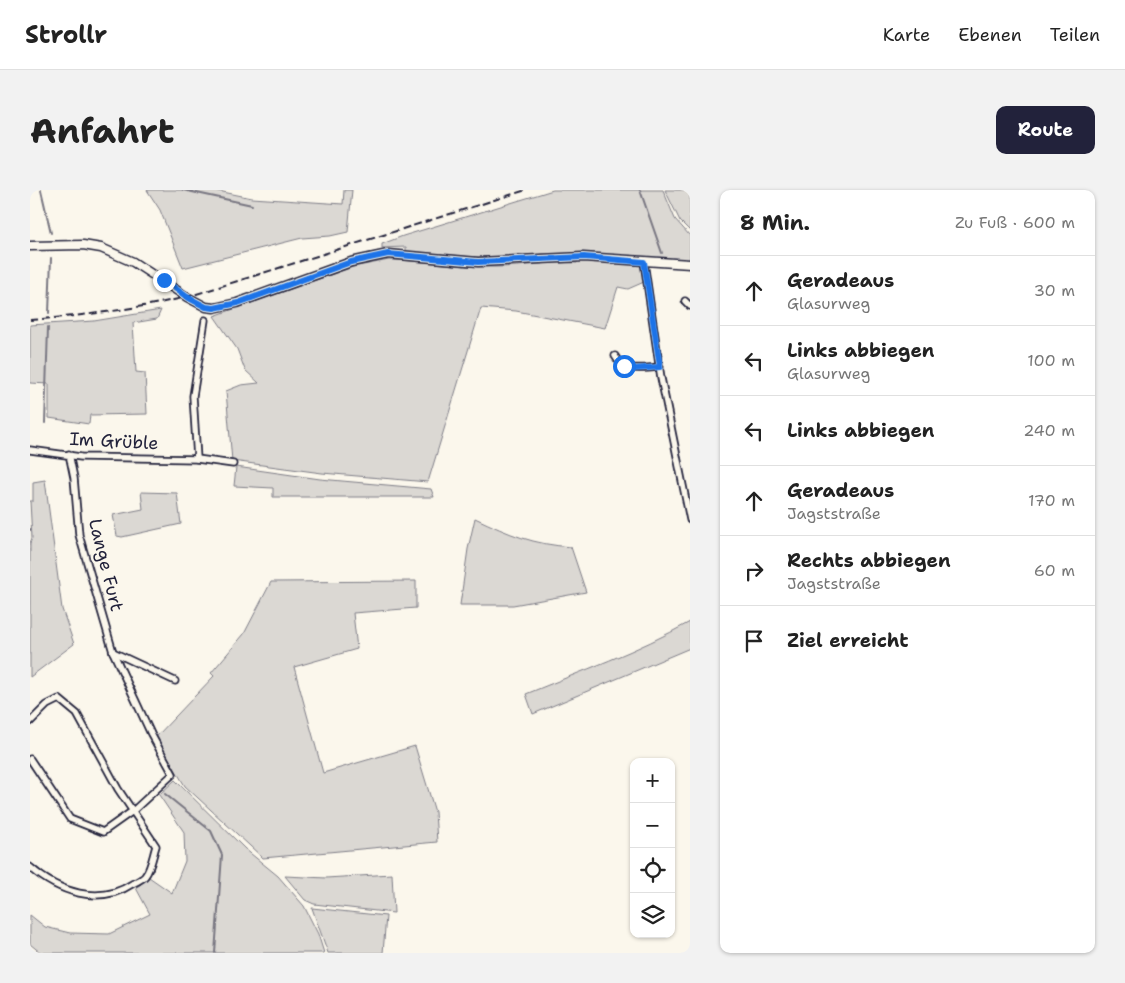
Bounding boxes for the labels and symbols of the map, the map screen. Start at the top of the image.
route end [153,269,176,292]
route start [613,355,636,378]
street label: Im Grüble [69,427,159,455]
street label: Lange Furt [83,516,129,614]

